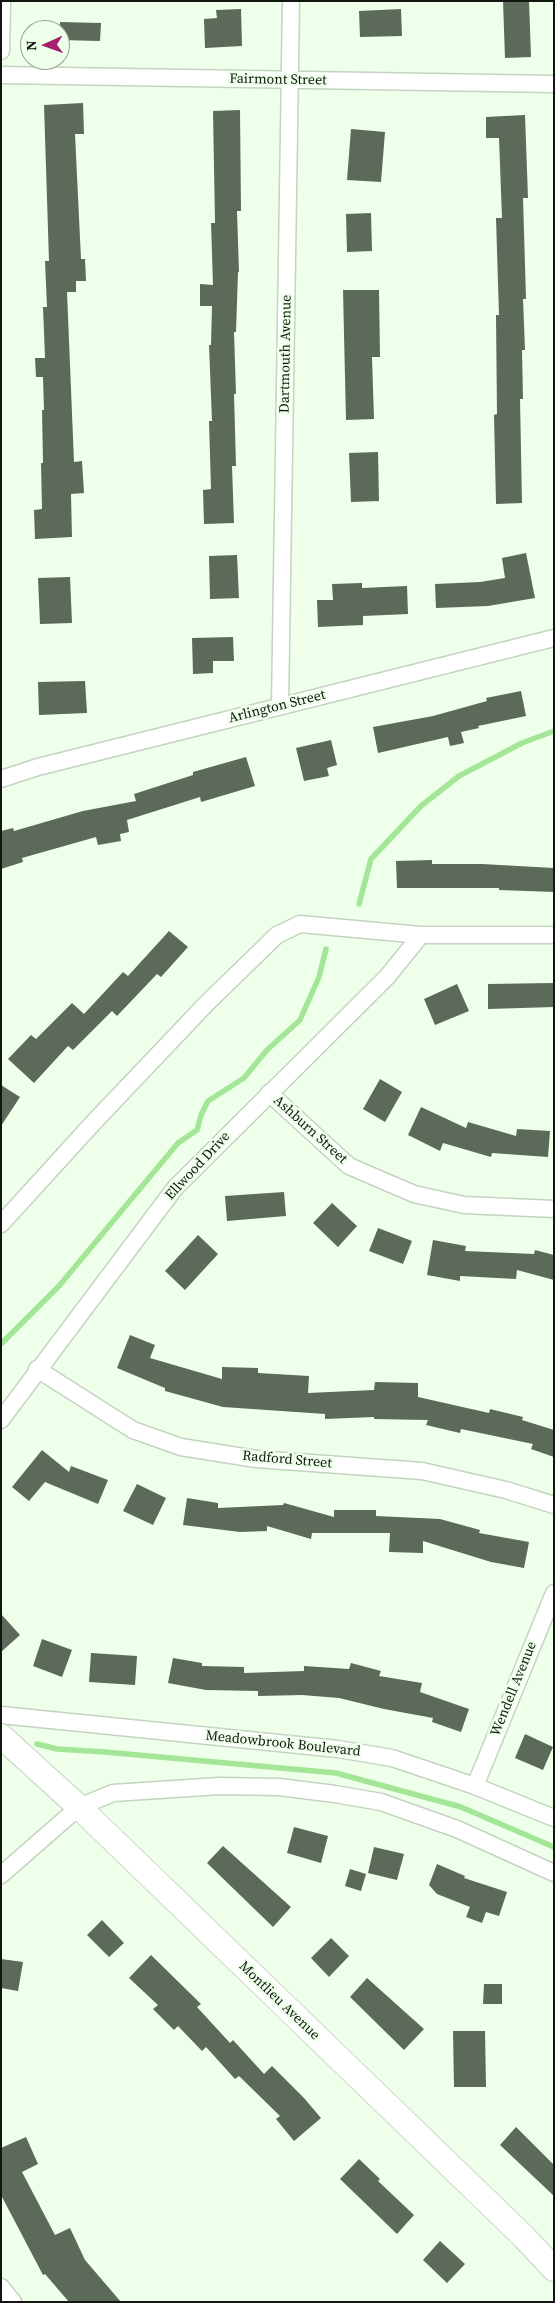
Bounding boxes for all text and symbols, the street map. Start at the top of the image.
north arrow [20,20,70,70]
text: N [21,40,41,51]
street label: Fairmont Street [229,71,327,89]
street label: Dartmouth Avenue [277,295,295,413]
street label: Arlington Street [227,687,327,727]
street label: Ashburn Street [270,1092,350,1168]
street label: Ellwood Drive [162,1128,234,1204]
street label: Radford Street [242,1448,332,1472]
street label: Wendell Avenue [487,1639,541,1739]
street label: Meadowbrook Boulevard [205,1728,361,1760]
street label: Montlieu Avenue [235,1958,323,2044]

